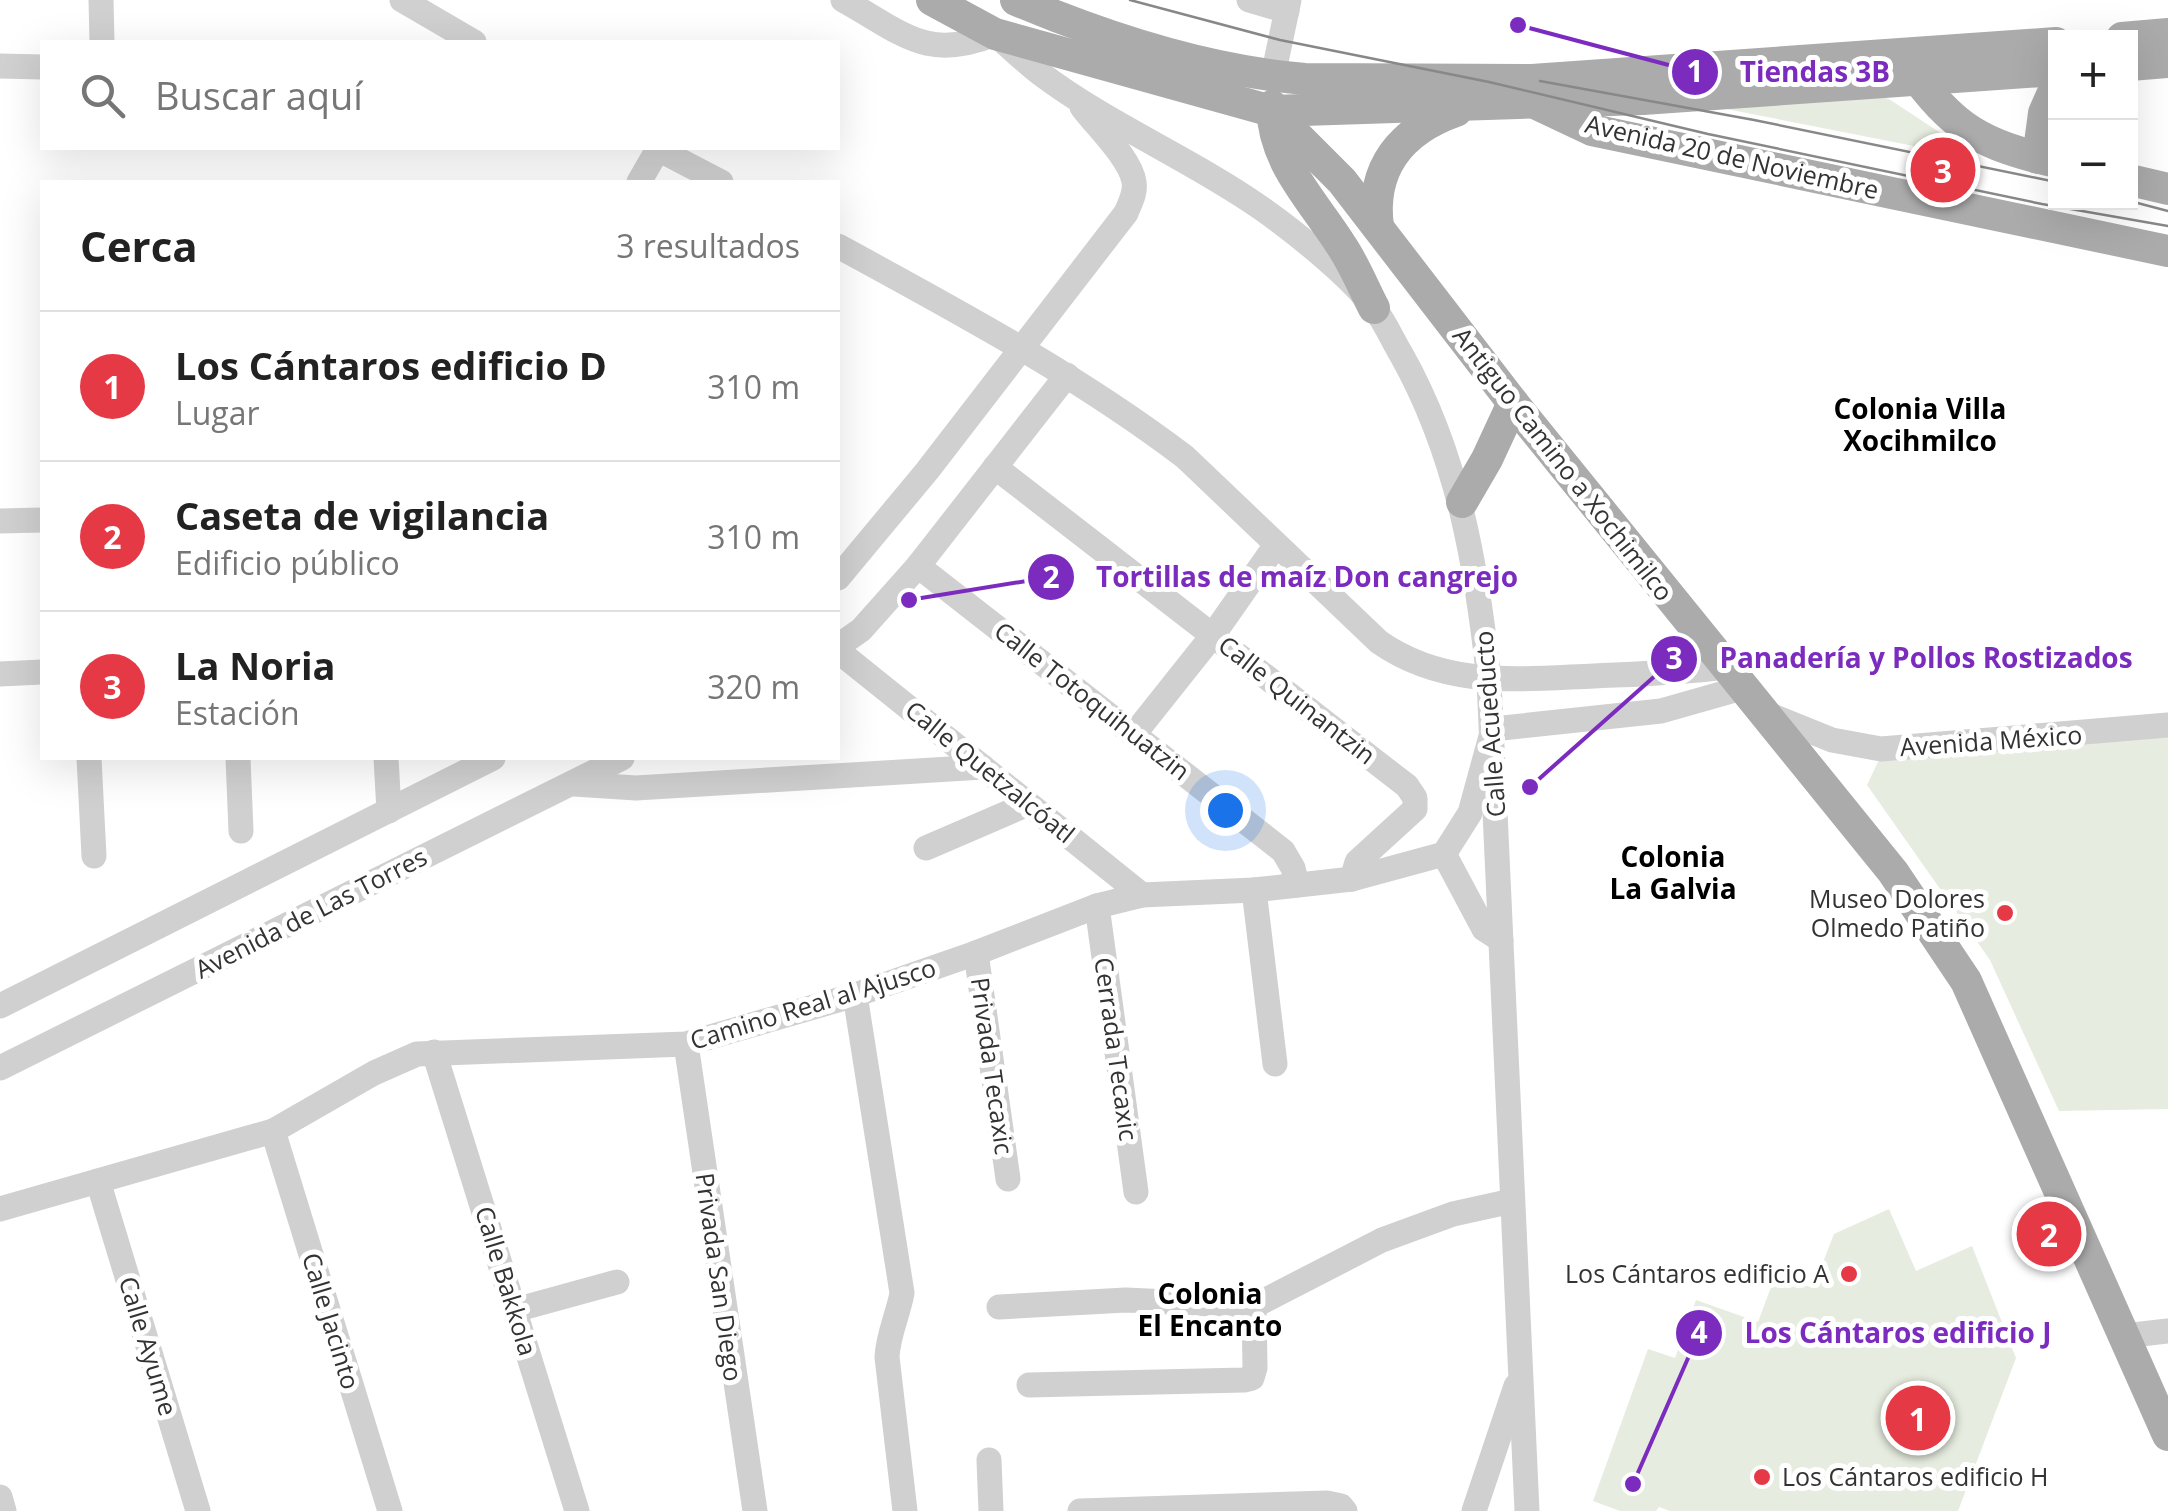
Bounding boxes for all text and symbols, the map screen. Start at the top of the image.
map controls [2048,30,2138,210]
button: + [2048,30,2138,120]
search box [40,40,840,150]
callout: Tiendas 3B [1670,43,1911,101]
text: 1 [1686,50,1704,91]
text: Tiendas 3B [1740,52,1890,90]
icon: search [75,68,130,123]
text: Buscar aquí [155,69,363,121]
street label: Avenida 20 de Noviembre [1582,106,1882,206]
button: − [2048,120,2138,210]
pin: 3 [1910,132,1976,208]
text: Cerca [80,217,198,274]
text: 3 resultados [616,224,800,267]
street label: Antiguo Camino a Xochimilco [1446,319,1682,607]
text: Los Cántaros edificio D [175,339,607,391]
text: 1 [103,365,122,408]
text: 310 m [707,365,800,408]
district label: Colonia Villa Xocihmilco [1834,389,2006,459]
text: Lugar [175,391,260,434]
text: Caseta de vigilancia [175,489,549,541]
text: 2 [103,515,122,558]
text: 310 m [707,515,800,558]
text: Edificio público [175,541,400,584]
callout: Tortillas de maíz Don cangrejo [1026,548,1538,606]
text: 2 [1042,556,1060,597]
text: Tortillas de maíz Don cangrejo [1096,557,1518,595]
street label: Calle Totoquihuatzin [988,613,1197,787]
street label: Calle Quinantzin [1212,627,1383,771]
street label: Calle Acueducto [1466,630,1512,818]
callout: Panadería y Pollos Rostizados [1649,630,2153,688]
text: 3 [1665,637,1683,678]
text: Panadería y Pollos Rostizados [1719,638,2133,676]
text: La Noria [175,639,336,691]
text: 3 [103,665,122,708]
text: 320 m [707,665,800,708]
text: Estación [175,691,300,734]
street label: Calle Quetzalcóatl [899,692,1082,850]
street label: Avenida México [1899,717,2083,763]
your location [1200,785,1251,836]
district label: Colonia La Galvia [1609,837,1737,907]
street label: Avenida de Las Torres [189,839,432,985]
place label: Museo Dolores Olmedo Patiño [1809,881,1985,944]
marker: Museo Dolores Olmedo Patiño [1994,902,2016,924]
street label: Camino Real al Ajusco [686,949,940,1057]
street label: Cerrada Tecaxic [1087,955,1147,1143]
street label: Privada Tecaxic [964,975,1022,1157]
street label: Privada San Diego [689,1170,751,1383]
pin: 2 [2016,1196,2082,1272]
street label: Calle Bakkola [468,1202,546,1359]
street label: Calle Jacinto [295,1248,369,1393]
place label: Los Cántaros edificio A [1565,1256,1829,1290]
marker: Los Cántaros edificio A [1838,1263,1860,1285]
street label: Calle Ayume [112,1272,186,1419]
district label: Colonia El Encanto [1138,1274,1282,1344]
callout: Los Cántaros edificio J [1674,1304,2071,1362]
text: 4 [1690,1311,1708,1352]
text: Los Cántaros edificio J [1745,1313,2051,1351]
pin: 1 [1886,1380,1950,1456]
place label: Los Cántaros edificio H [1782,1459,2049,1493]
marker: Los Cántaros edificio H [1751,1466,1773,1488]

